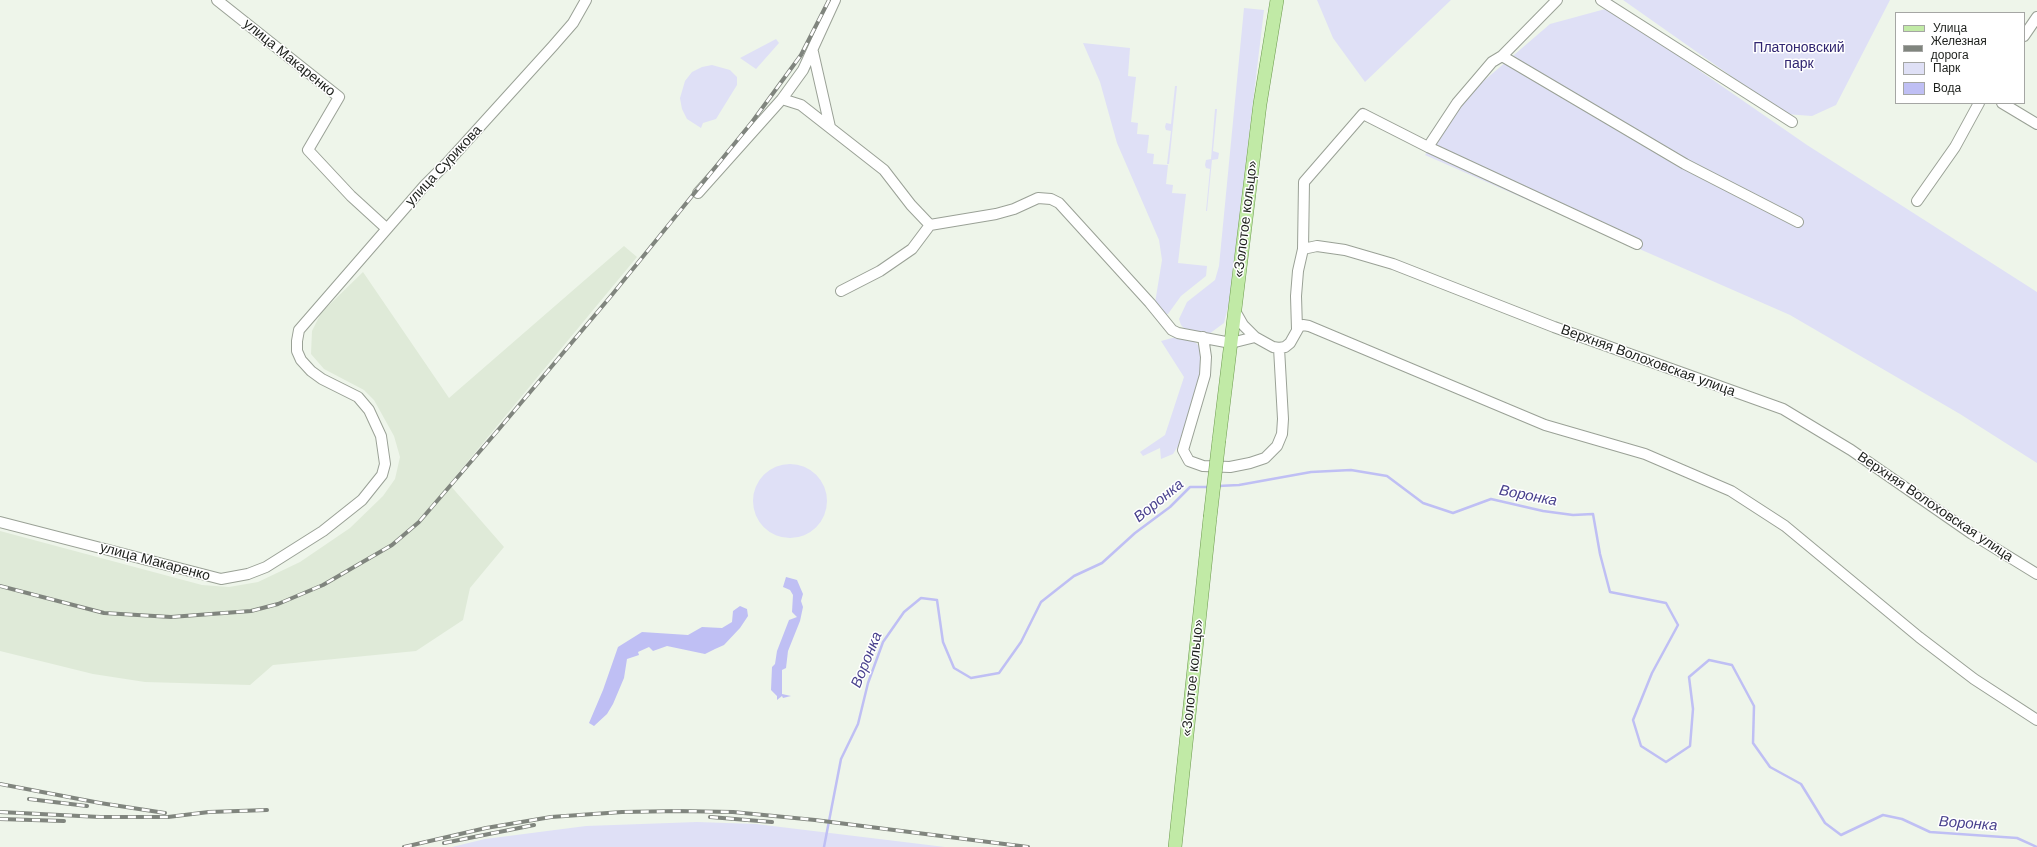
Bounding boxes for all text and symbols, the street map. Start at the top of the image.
legend [1895,12,2025,104]
street label: улица Макаренко [240,16,338,100]
text: Улица [1933,21,1967,35]
text: Железная дорога [1931,34,1987,62]
park label: Платоновский парк [1753,40,1845,72]
text: Парк [1933,61,1960,75]
text: Вода [1933,81,1961,95]
street label: улица Сурикова [402,122,486,210]
street label: «Золотое кольцо» [1230,159,1262,279]
street label: Верхняя Волоховская улица [1558,322,1738,400]
street label: Верхняя Волоховская улица [1854,448,2016,566]
water label: Воронка [1131,476,1187,526]
water label: Воронка [1497,482,1559,510]
street label: улица Макаренко [98,539,212,585]
street label: «Золотое кольцо» [1178,618,1208,738]
water label: Воронка [848,629,886,691]
water label: Воронка [1938,813,1998,835]

